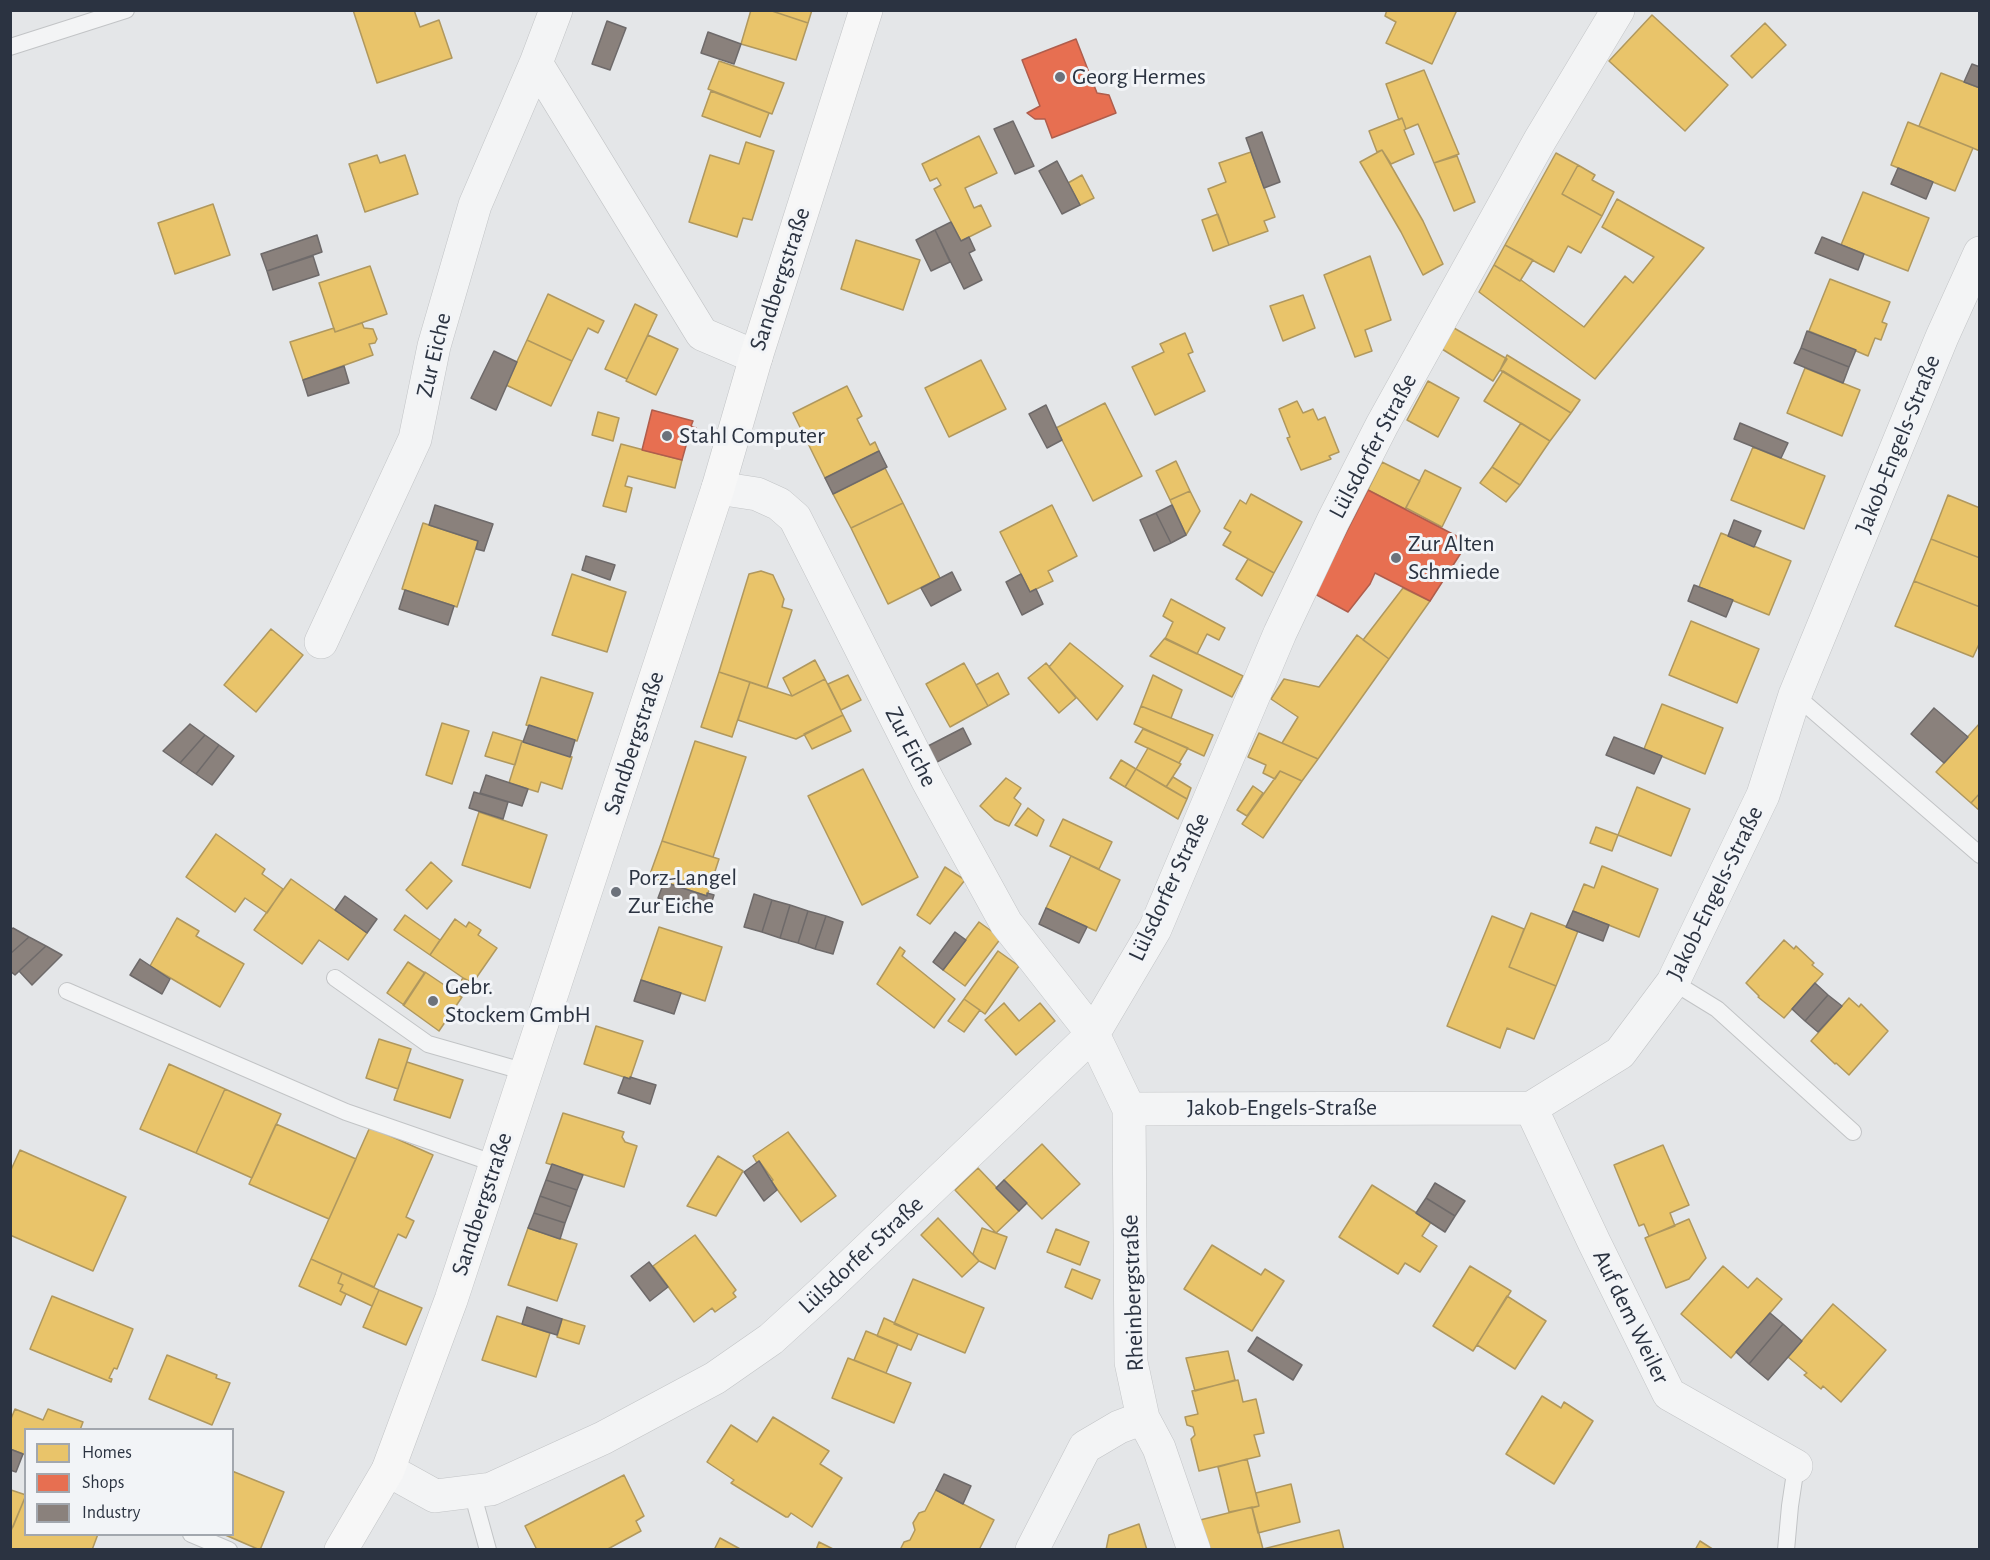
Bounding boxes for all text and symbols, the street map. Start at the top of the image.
place label: Georg Hermes [1072,63,1206,91]
marker: Georg Hermes [1053,70,1067,84]
street label: Sandbergstraße [743,204,817,354]
street label: Zur Eiche [410,310,458,400]
street label: Jakob-Engels-Straße [1849,351,1947,537]
street label: Lülsdorfer Straße [1323,368,1423,524]
place label: Stahl Computer [679,422,825,450]
marker: Stahl Computer [660,429,674,443]
place label: Zur Alten Schmiede [1408,530,1500,586]
marker: Zur Alten Schmiede [1389,551,1403,565]
street label: Sandbergstraße [597,668,671,818]
street label: Zur Eiche [879,702,943,792]
street label: Jakob-Engels-Straße [1660,801,1770,985]
street label: Lülsdorfer Straße [1122,808,1216,966]
place label: Porz-Langel Zur Eiche [628,864,737,920]
marker: Porz-Langel Zur Eiche [609,885,623,899]
place label: Gebr. Stockem GmbH [445,973,591,1029]
marker: Gebr. Stockem GmbH [426,994,440,1008]
street label: Jakob-Engels-Straße [1187,1094,1377,1122]
street label: Sandbergstraße [445,1129,519,1279]
street label: Lülsdorfer Straße [793,1190,929,1320]
street label: Rheinbergstraße [1116,1214,1150,1372]
street label: Auf dem Weiler [1586,1245,1676,1389]
legend [24,1428,234,1536]
text: Homes [82,1444,132,1462]
text: Shops [82,1474,124,1492]
text: Industry [82,1504,141,1522]

